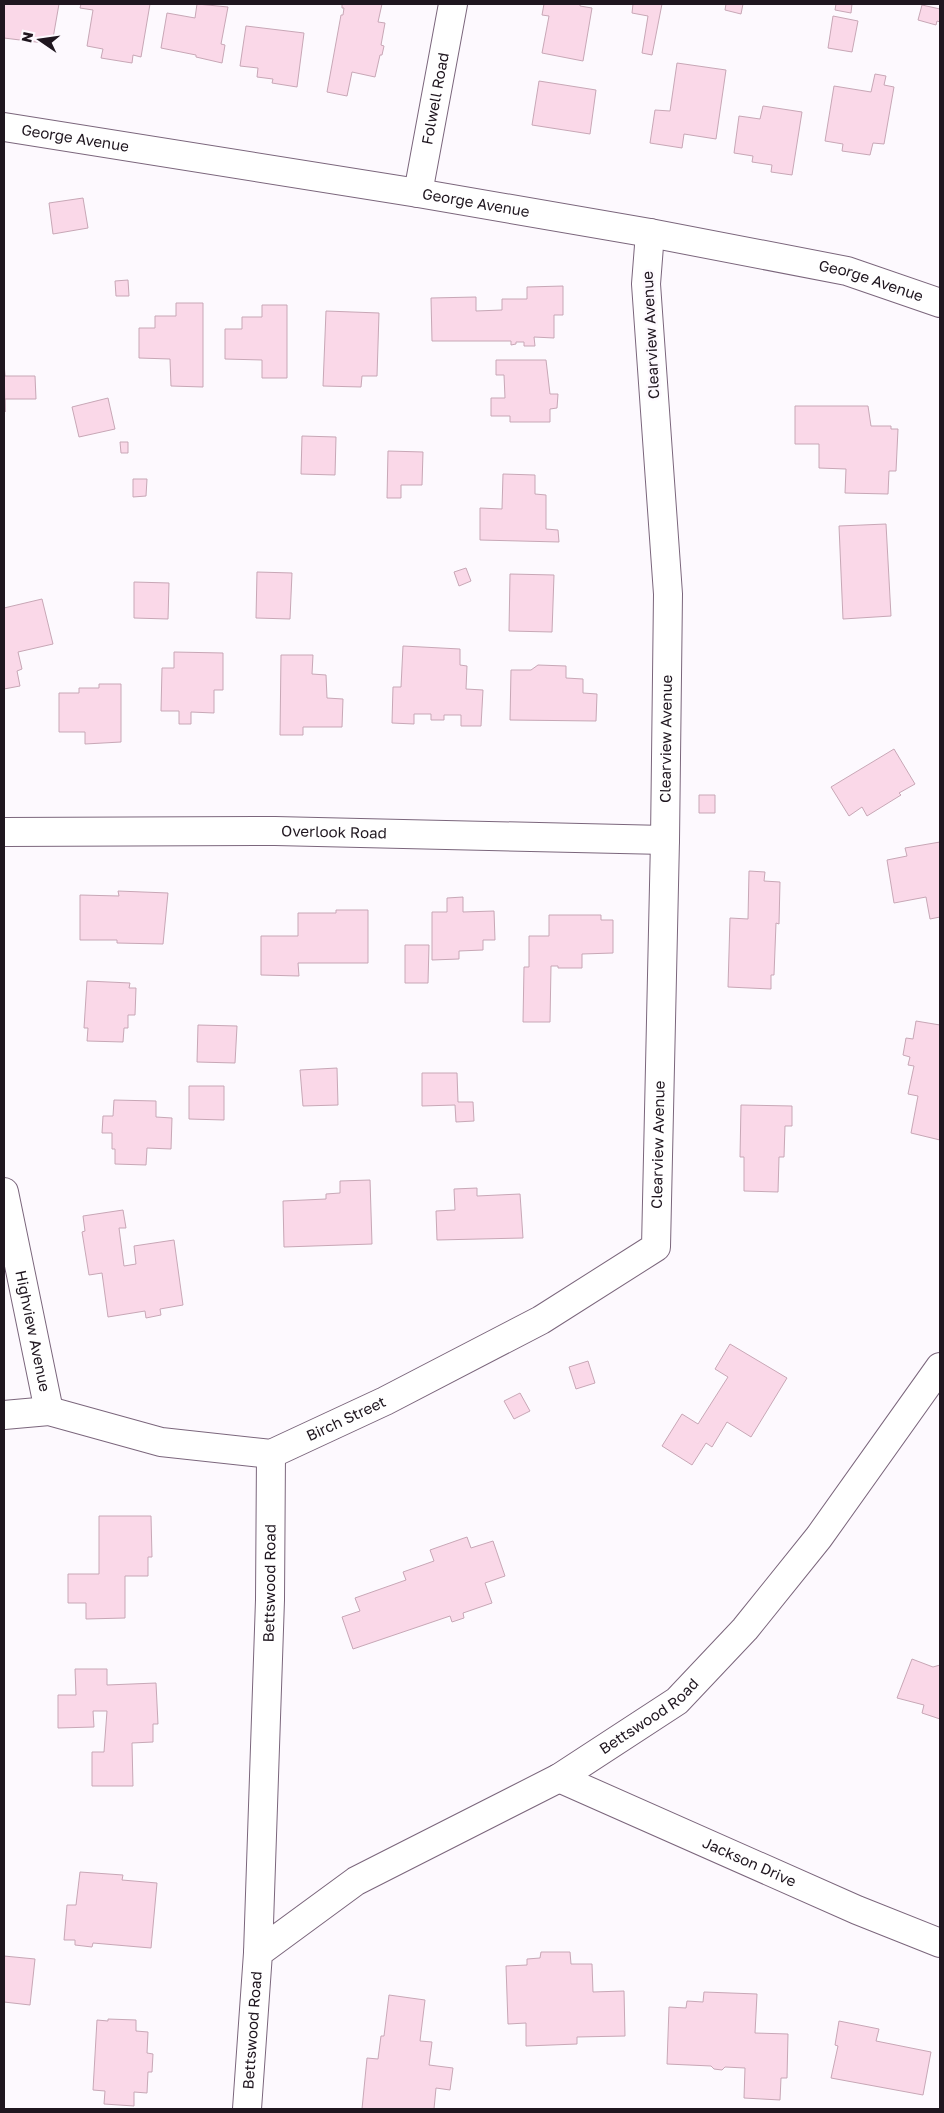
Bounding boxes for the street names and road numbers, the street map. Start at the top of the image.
street label: Folwell Road [417,51,452,146]
street label: George Avenue [20,120,131,155]
street label: George Avenue [421,184,531,220]
street label: George Avenue [817,256,926,305]
street label: Clearview Avenue [638,270,662,400]
street label: Clearview Avenue [655,674,675,803]
street label: Overlook Road [281,821,387,842]
street label: Clearview Avenue [647,1080,668,1209]
street label: Highview Avenue [12,1269,55,1393]
street label: Birch Street [303,1392,388,1444]
street label: Bettswood Road [259,1524,279,1643]
street label: Bettswood Road [596,1674,702,1757]
street label: Jackson Drive [700,1833,800,1890]
street label: Bettswood Road [238,1970,265,2090]

